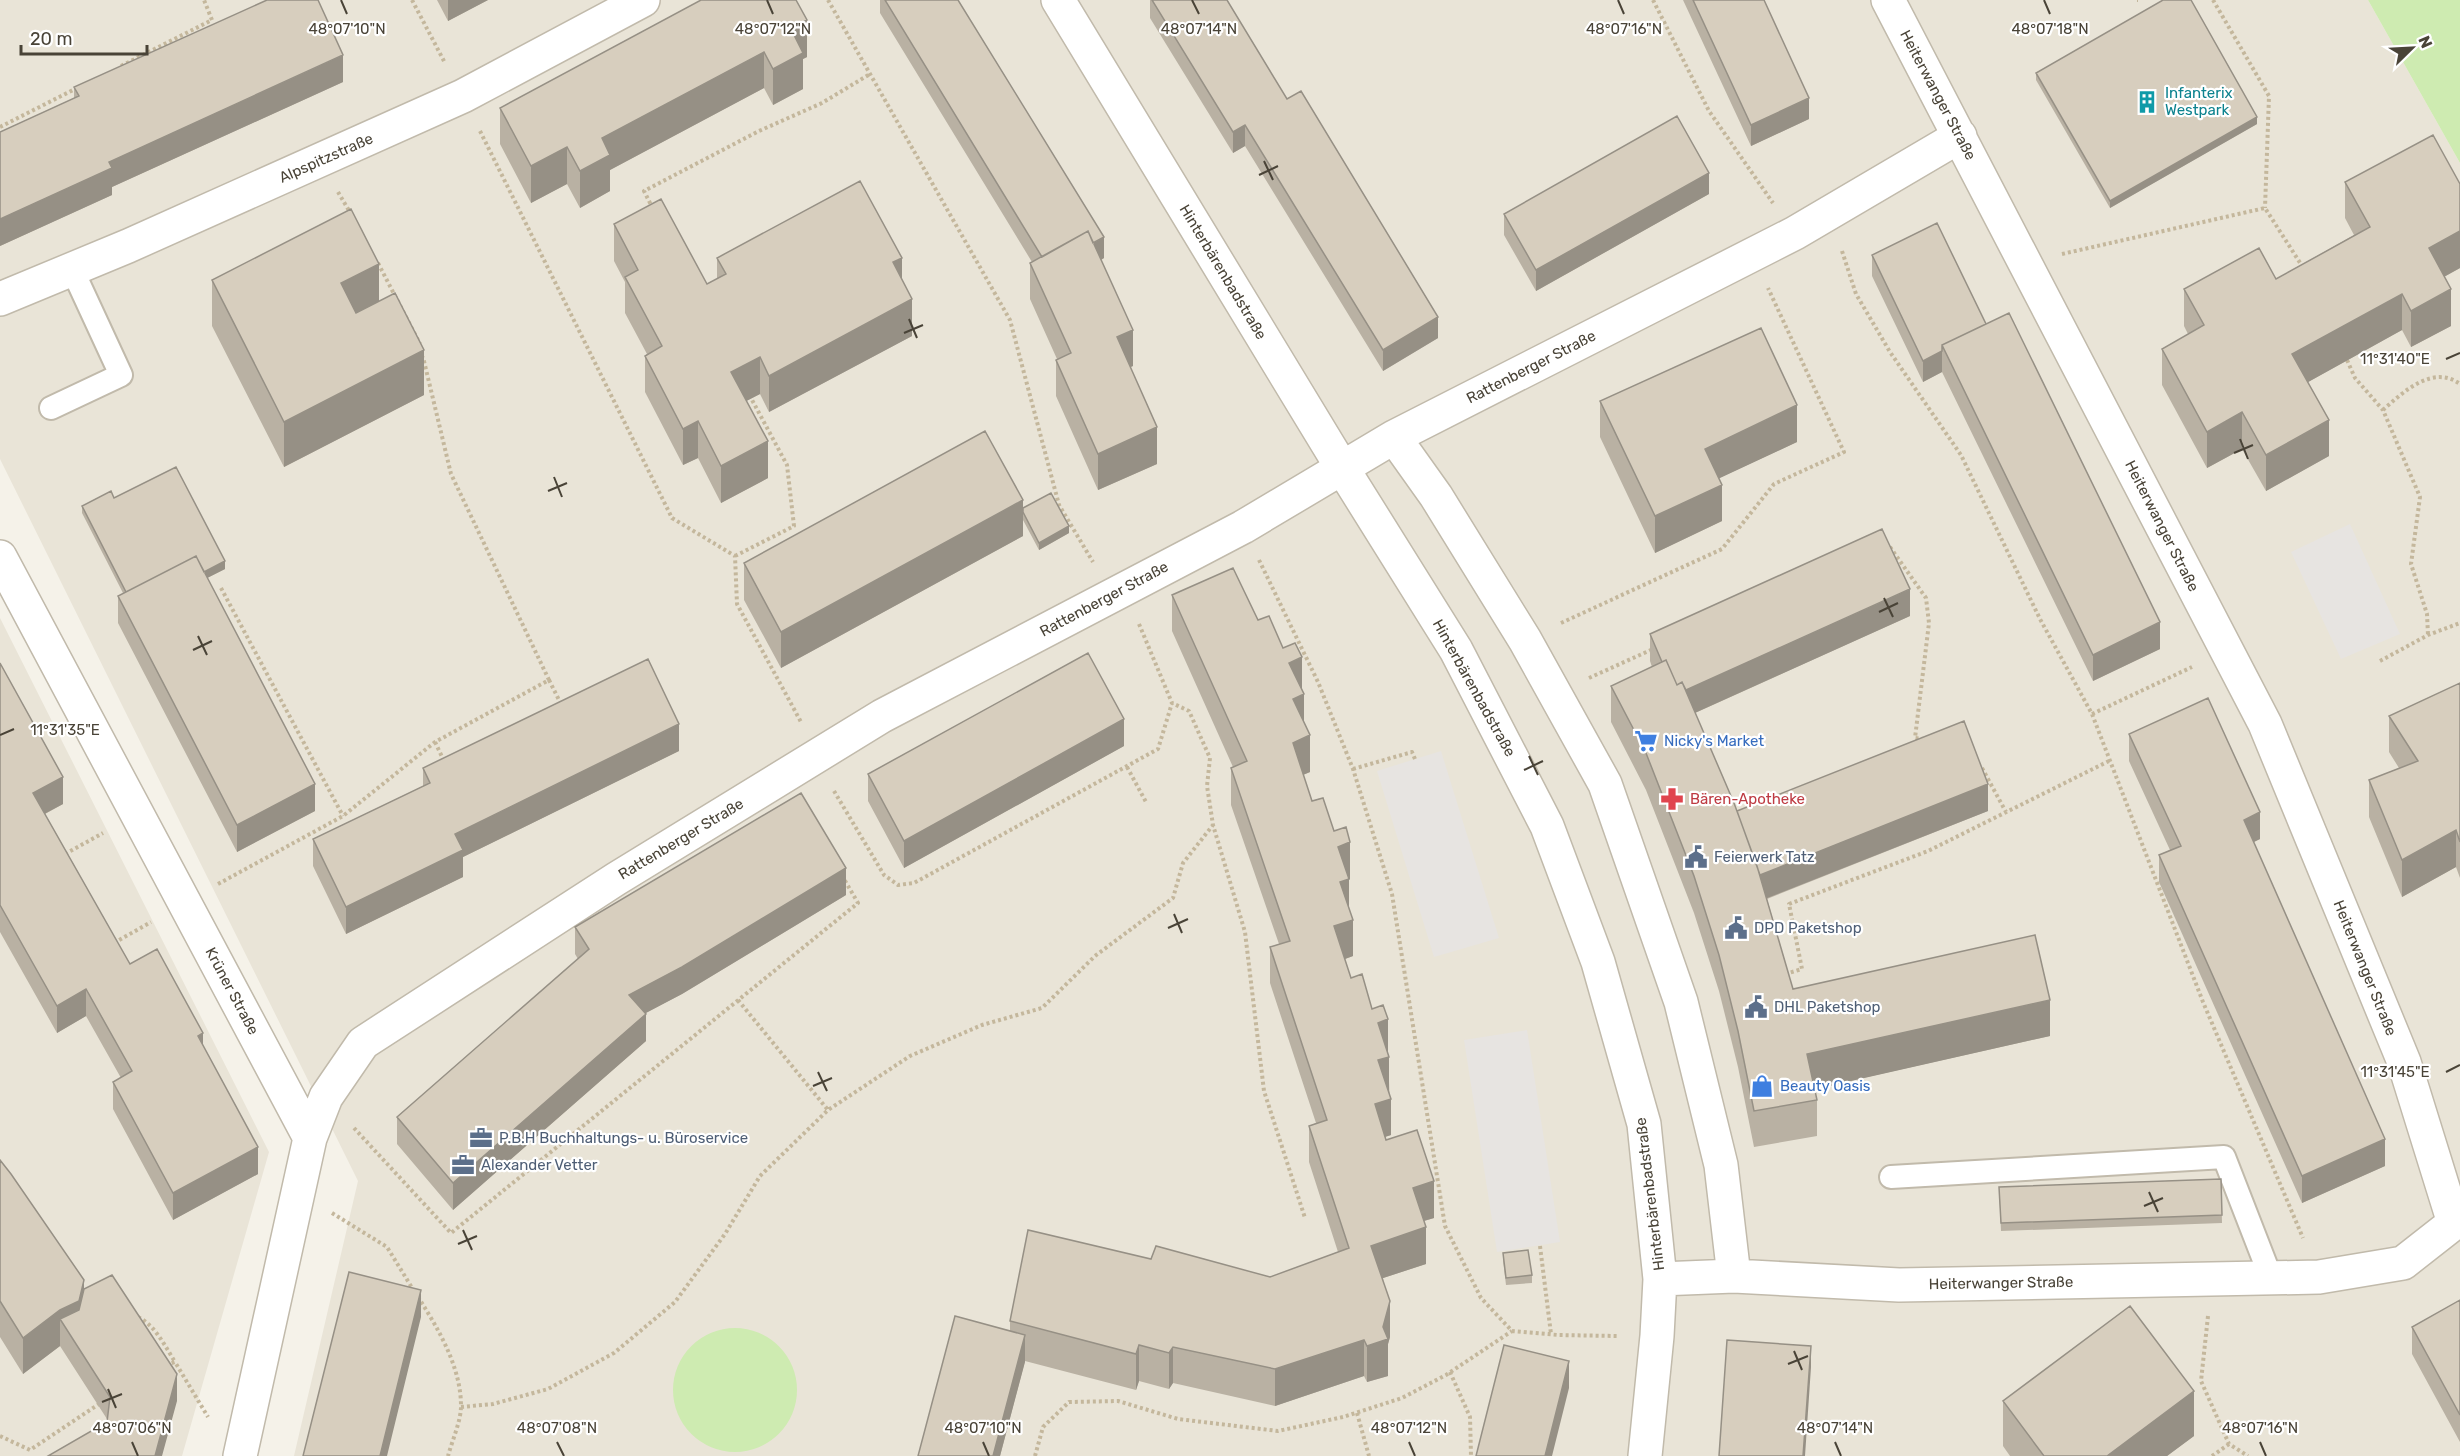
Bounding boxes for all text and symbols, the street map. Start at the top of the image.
scale bar [21,18,147,56]
north arrow [2382,18,2442,78]
text: 48°07'10"N [308,20,386,38]
text: 48°07'12"N [735,20,811,38]
text: 48°07'14"N [1161,20,1237,38]
text: 48°07'16"N [1586,20,1662,38]
text: 48°07'18"N [2011,20,2089,38]
street label: Heiterwanger Straße [1896,27,1980,163]
text: 20 m [30,28,72,50]
text: N [2414,33,2436,51]
place label: Infanterix Westpark [2165,84,2233,119]
building icon: Infanterix Westpark [2134,89,2160,115]
street label: Alpspitzstraße [276,129,376,187]
street label: Hinterbärenbadstraße [1176,201,1270,343]
street label: Rattenberger Straße [1463,327,1599,407]
text: 11°31'40"E [2360,350,2430,368]
street label: Heiterwanger Straße [2121,458,2203,594]
street label: Rattenberger Straße [1037,558,1171,640]
street label: Hinterbärenbadstraße [1429,616,1519,760]
text: 11°31'35"E [30,721,100,739]
supermarket icon: Nicky's Market [1633,728,1659,754]
place label: Nicky's Market [1664,732,1764,750]
pharmacy icon: Bären-Apotheke [1659,786,1685,812]
place label: Bären-Apotheke [1690,790,1805,808]
street label: Rattenberger Straße [615,795,747,883]
public building icon: Feierwerk Tatz [1683,844,1709,870]
place label: Feierwerk Tatz [1714,848,1815,866]
street label: Heiterwanger Straße [2330,898,2400,1038]
public building icon: DPD Paketshop [1723,915,1749,941]
place label: DPD Paketshop [1754,919,1862,937]
street label: Krüner Straße [201,944,263,1038]
public building icon: DHL Paketshop [1743,994,1769,1020]
place label: DHL Paketshop [1774,998,1881,1016]
text: 11°31'45"E [2360,1063,2430,1081]
shop icon: Beauty Oasis [1749,1073,1775,1099]
place label: Beauty Oasis [1780,1077,1871,1095]
street label: Hinterbärenbadstraße [1632,1116,1668,1272]
office icon: P.B.H Buchhaltungs- u. Büroservice [468,1125,494,1151]
place label: P.B.H Buchhaltungs- u. Büroservice [499,1129,748,1147]
office icon: Alexander Vetter [450,1152,476,1178]
place label: Alexander Vetter [481,1156,598,1174]
street label: Heiterwanger Straße [1929,1273,2073,1293]
text: 48°07'06"N [92,1419,172,1437]
text: 48°07'08"N [517,1419,597,1437]
text: 48°07'10"N [944,1419,1022,1437]
text: 48°07'12"N [1371,1419,1447,1437]
text: 48°07'14"N [1797,1419,1873,1437]
text: 48°07'16"N [2222,1419,2298,1437]

